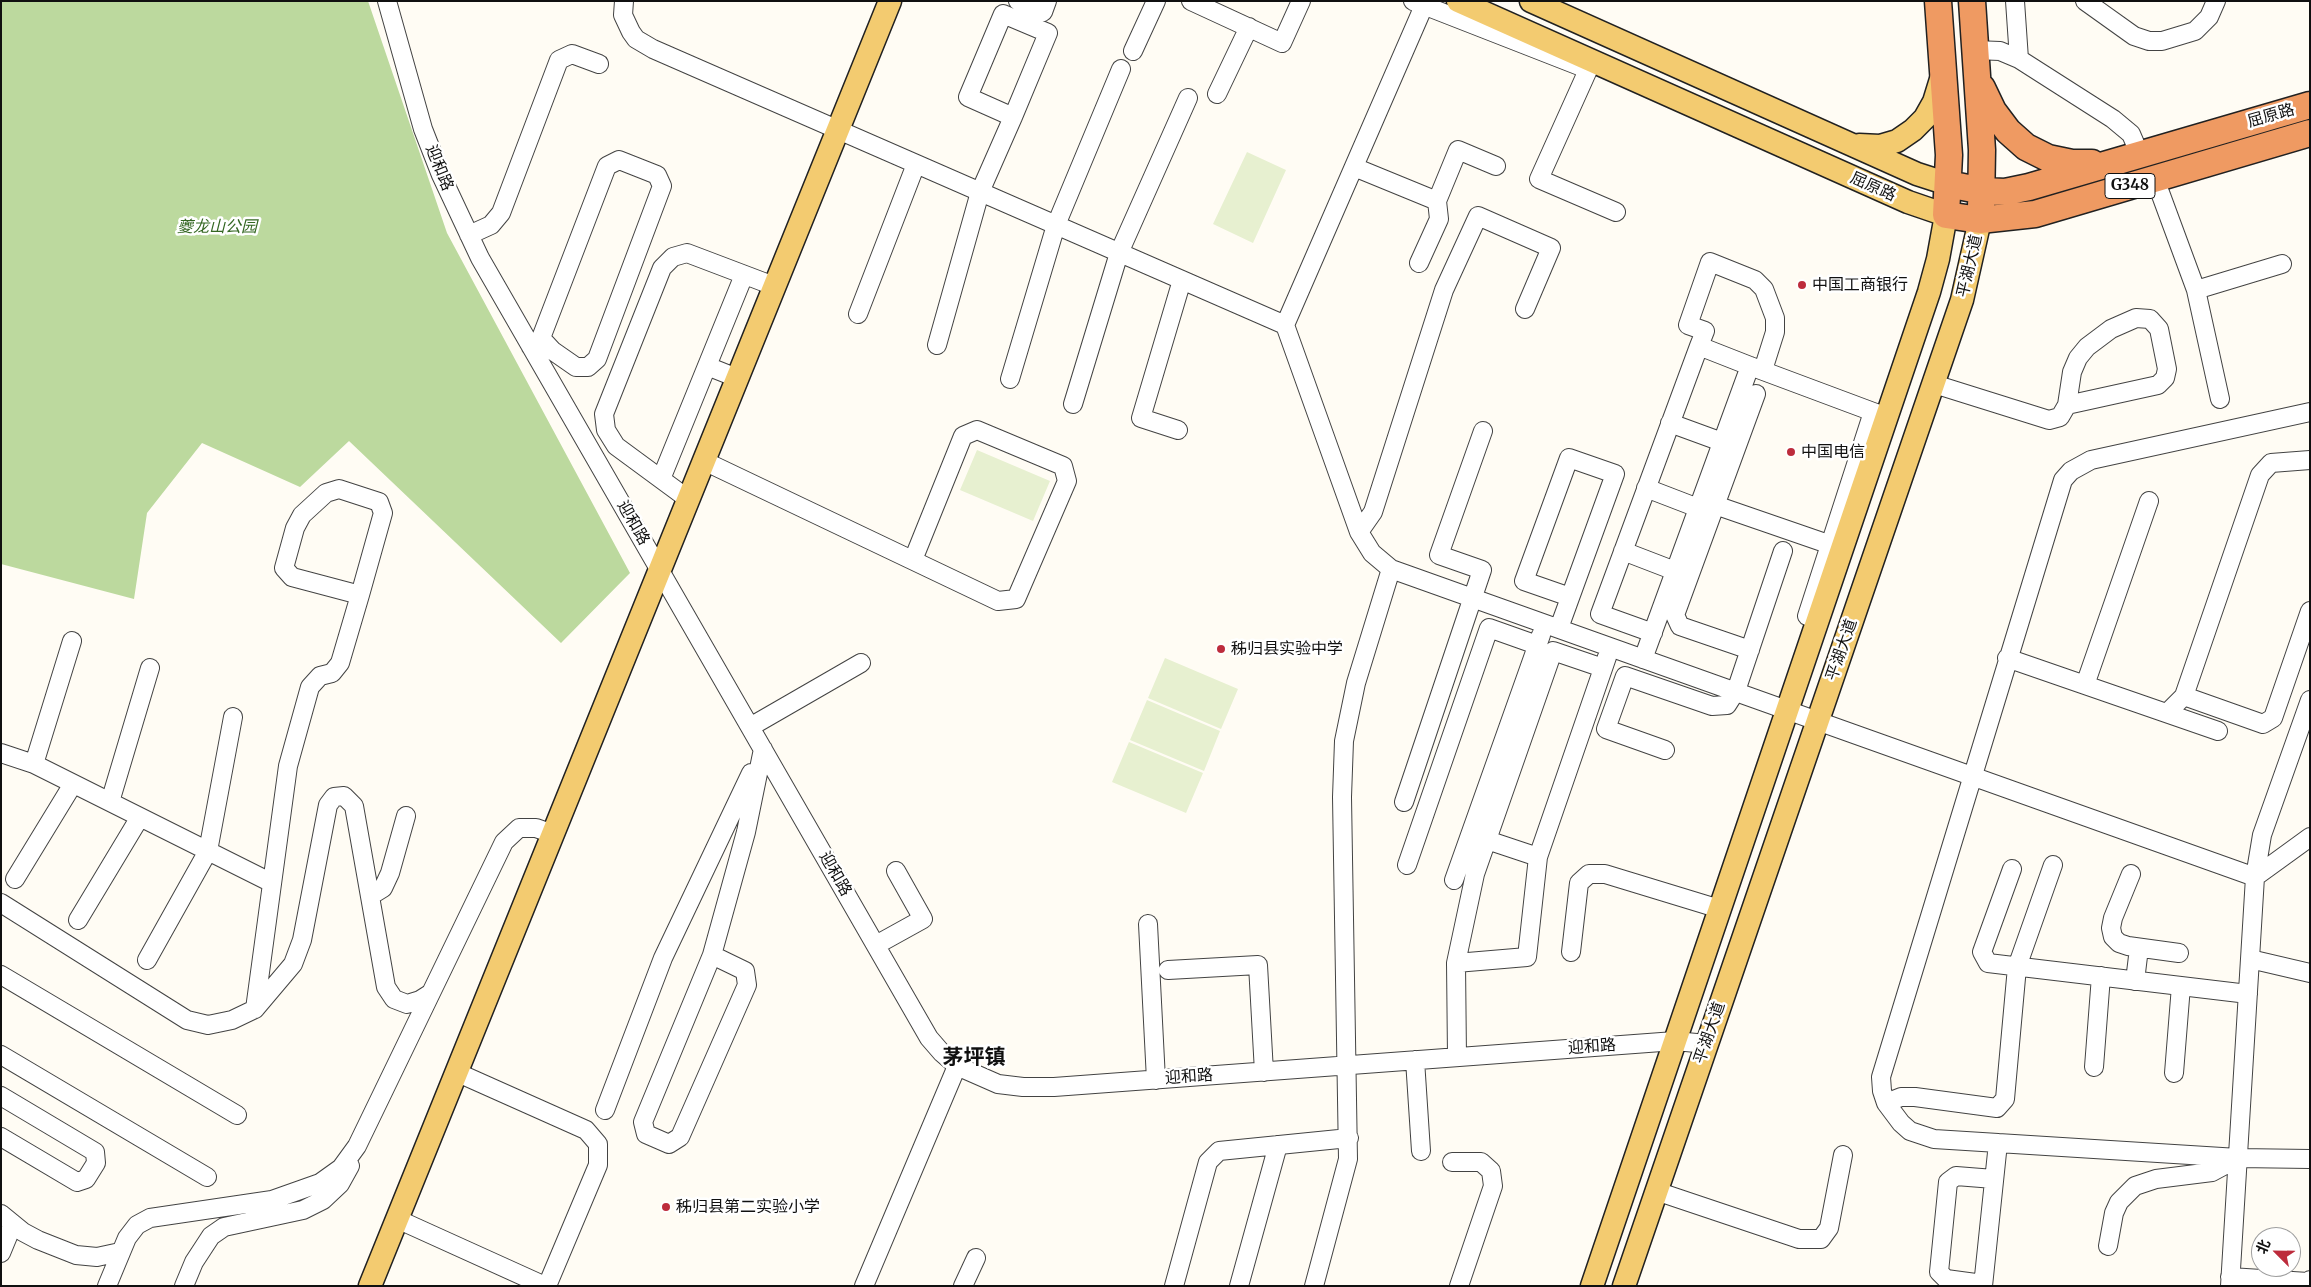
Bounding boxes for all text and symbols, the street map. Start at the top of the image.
street label: 屈原路 [2245,100,2297,132]
street label: 迎和路 [421,142,457,194]
street label: 屈原路 [1847,168,1899,206]
road number: G348 [2105,174,2155,198]
park label: 夔龙山公园 [177,217,257,237]
street label: 平湖大道 [1953,233,1987,299]
place label: 中国工商银行 [1812,275,1908,295]
marker: 中国工商银行 [1796,279,1808,291]
place label: 中国电信 [1801,442,1865,462]
marker: 中国电信 [1785,446,1797,458]
street label: 迎和路 [613,497,653,549]
street label: 平湖大道 [1823,617,1861,683]
place label: 秭归县实验中学 [1231,639,1343,659]
marker: 秭归县实验中学 [1215,643,1227,655]
street label: 迎和路 [815,848,855,900]
street label: 平湖大道 [1691,1000,1729,1066]
street label: 迎和路 [1567,1036,1617,1058]
district label: 茅坪镇 [943,1045,1005,1071]
street label: 迎和路 [1164,1066,1214,1088]
place label: 秭归县第二实验小学 [676,1197,820,1217]
marker: 秭归县第二实验小学 [660,1201,672,1213]
north arrow [2251,1227,2301,1277]
text: 北 [2252,1237,2274,1256]

